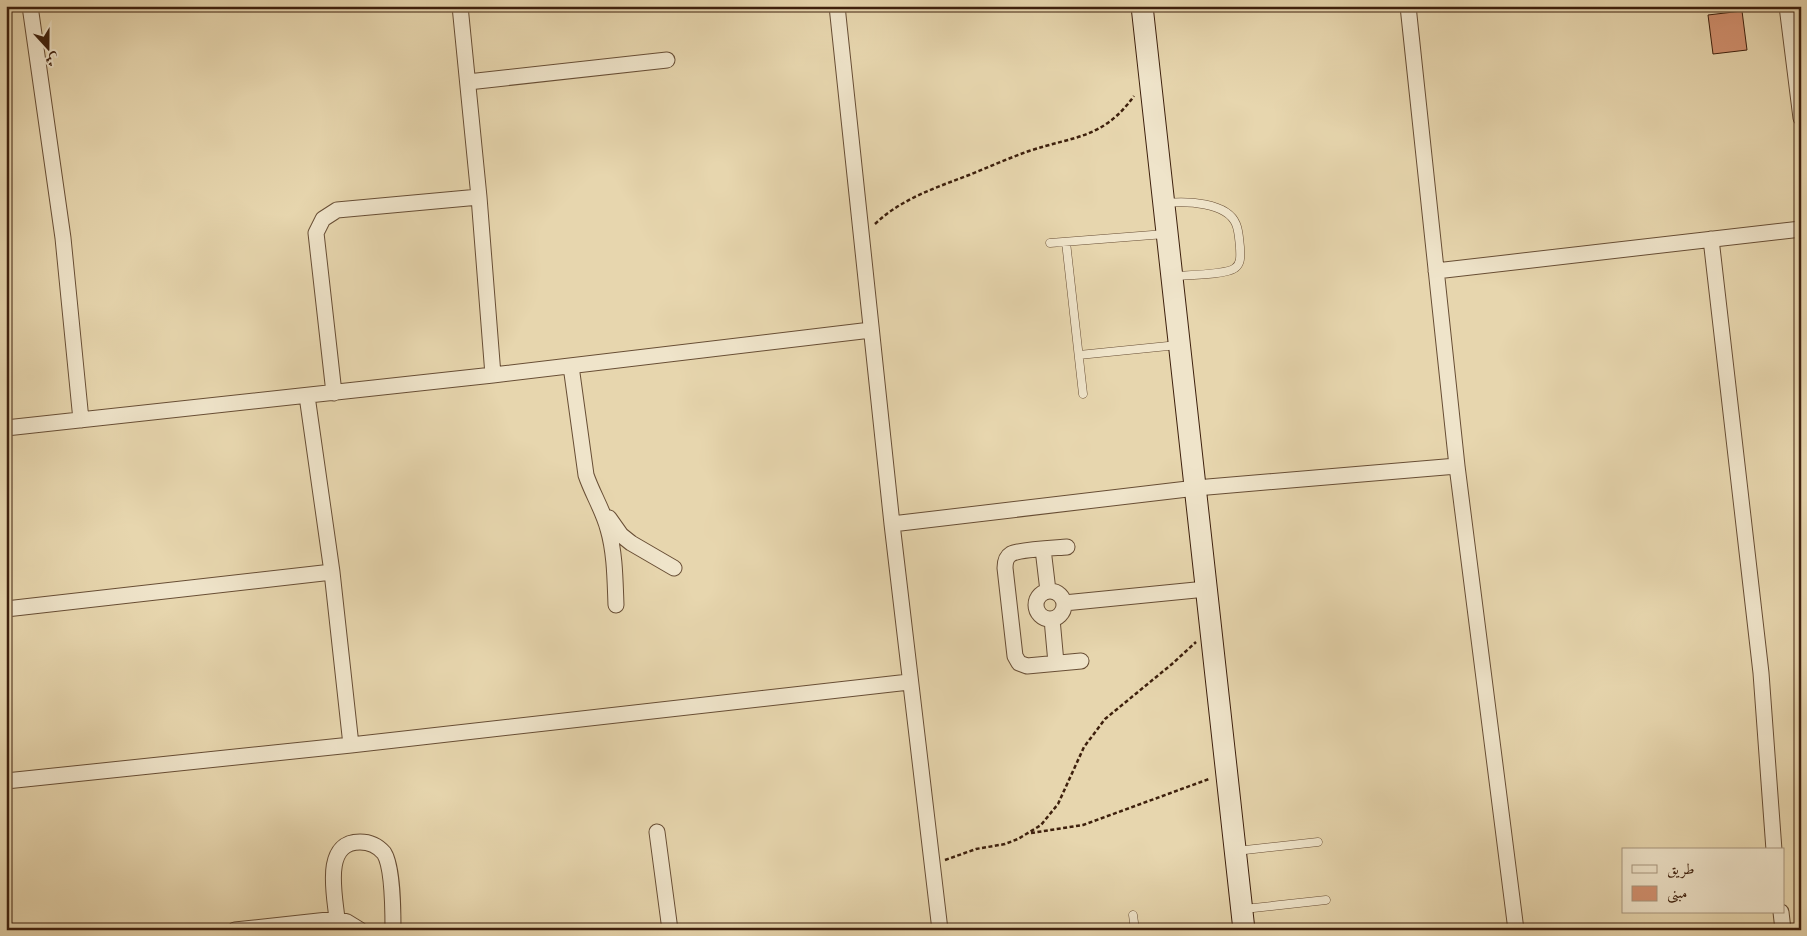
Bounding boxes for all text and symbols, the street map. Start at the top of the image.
north arrow [22,22,72,72]
text: ش [42,48,62,70]
legend [1622,848,1784,914]
text: طريق [1667,860,1694,879]
text: مبنى [1667,884,1687,904]

